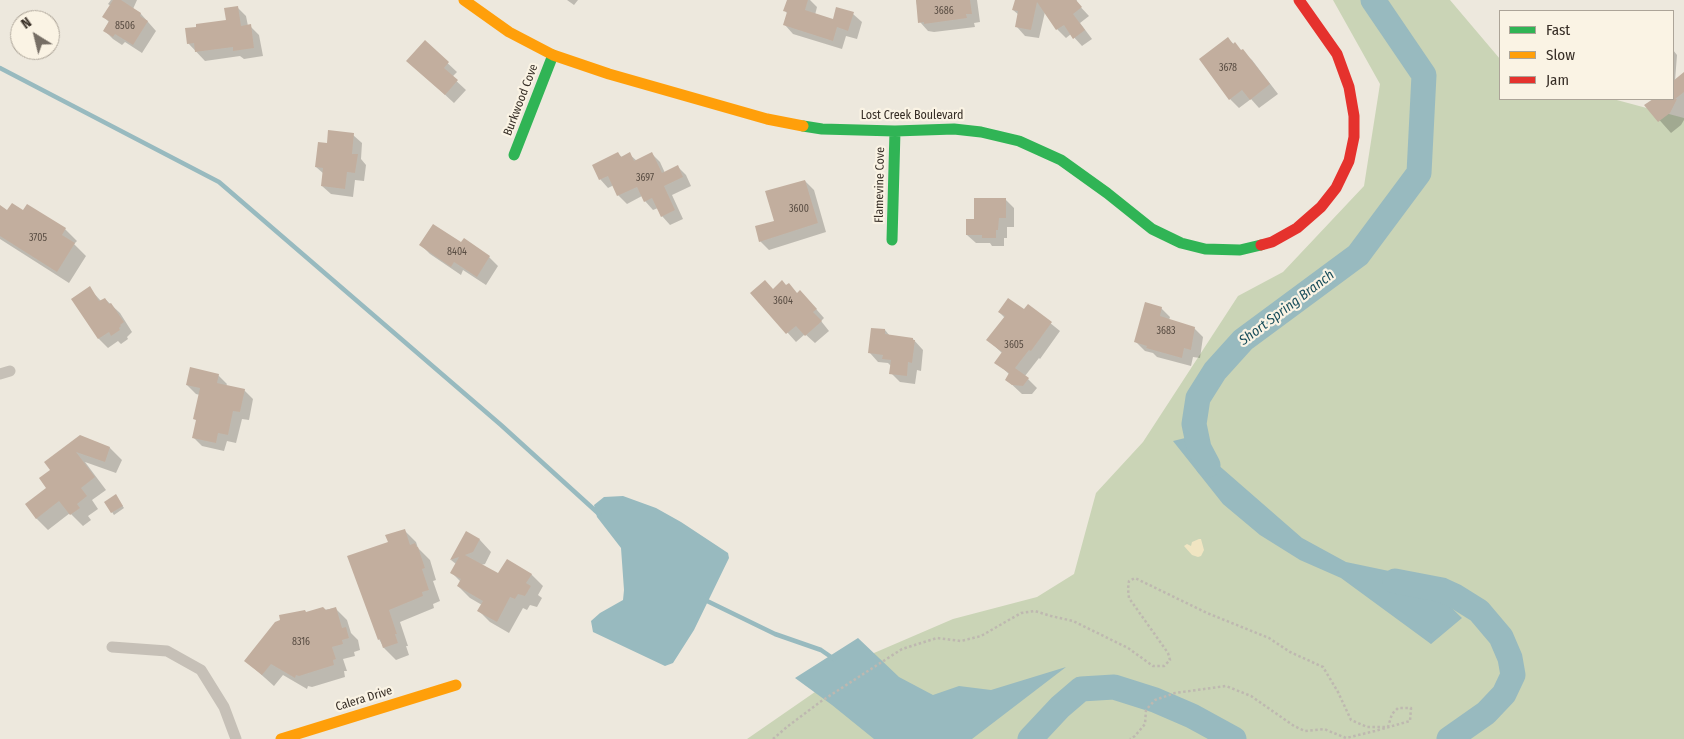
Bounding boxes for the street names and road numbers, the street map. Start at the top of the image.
street label: Burkwood Cove [501,62,541,138]
street label: Lost Creek Boulevard [861,109,963,123]
street label: Flamevine Cove [872,147,888,223]
street label: Calera Drive [334,684,394,714]

